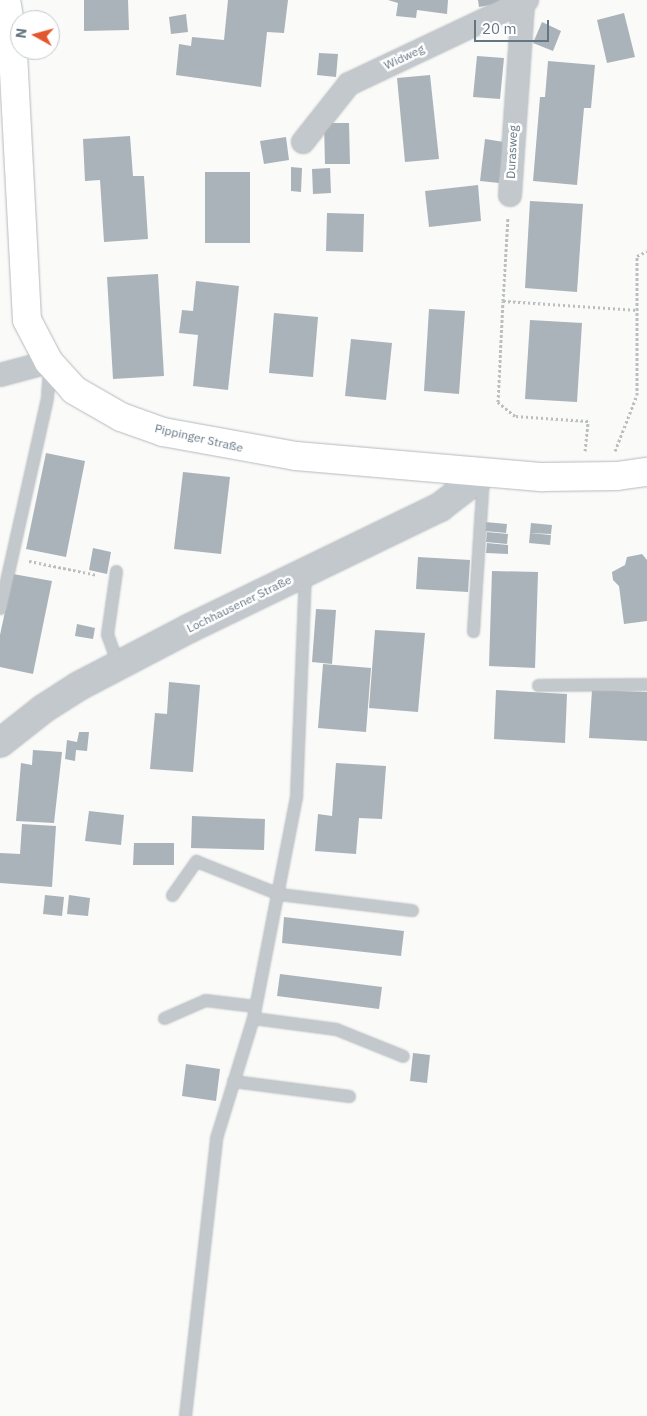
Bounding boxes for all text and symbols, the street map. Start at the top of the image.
north arrow [10,10,60,60]
scale bar [477,10,552,42]
text: 20 m [482,19,517,38]
text: N [12,27,31,39]
street label: Widweg [382,41,426,73]
street label: Durasweg [503,125,521,179]
street label: Pippinger Straße [153,421,245,455]
street label: Lochhausener Straße [184,572,294,636]

